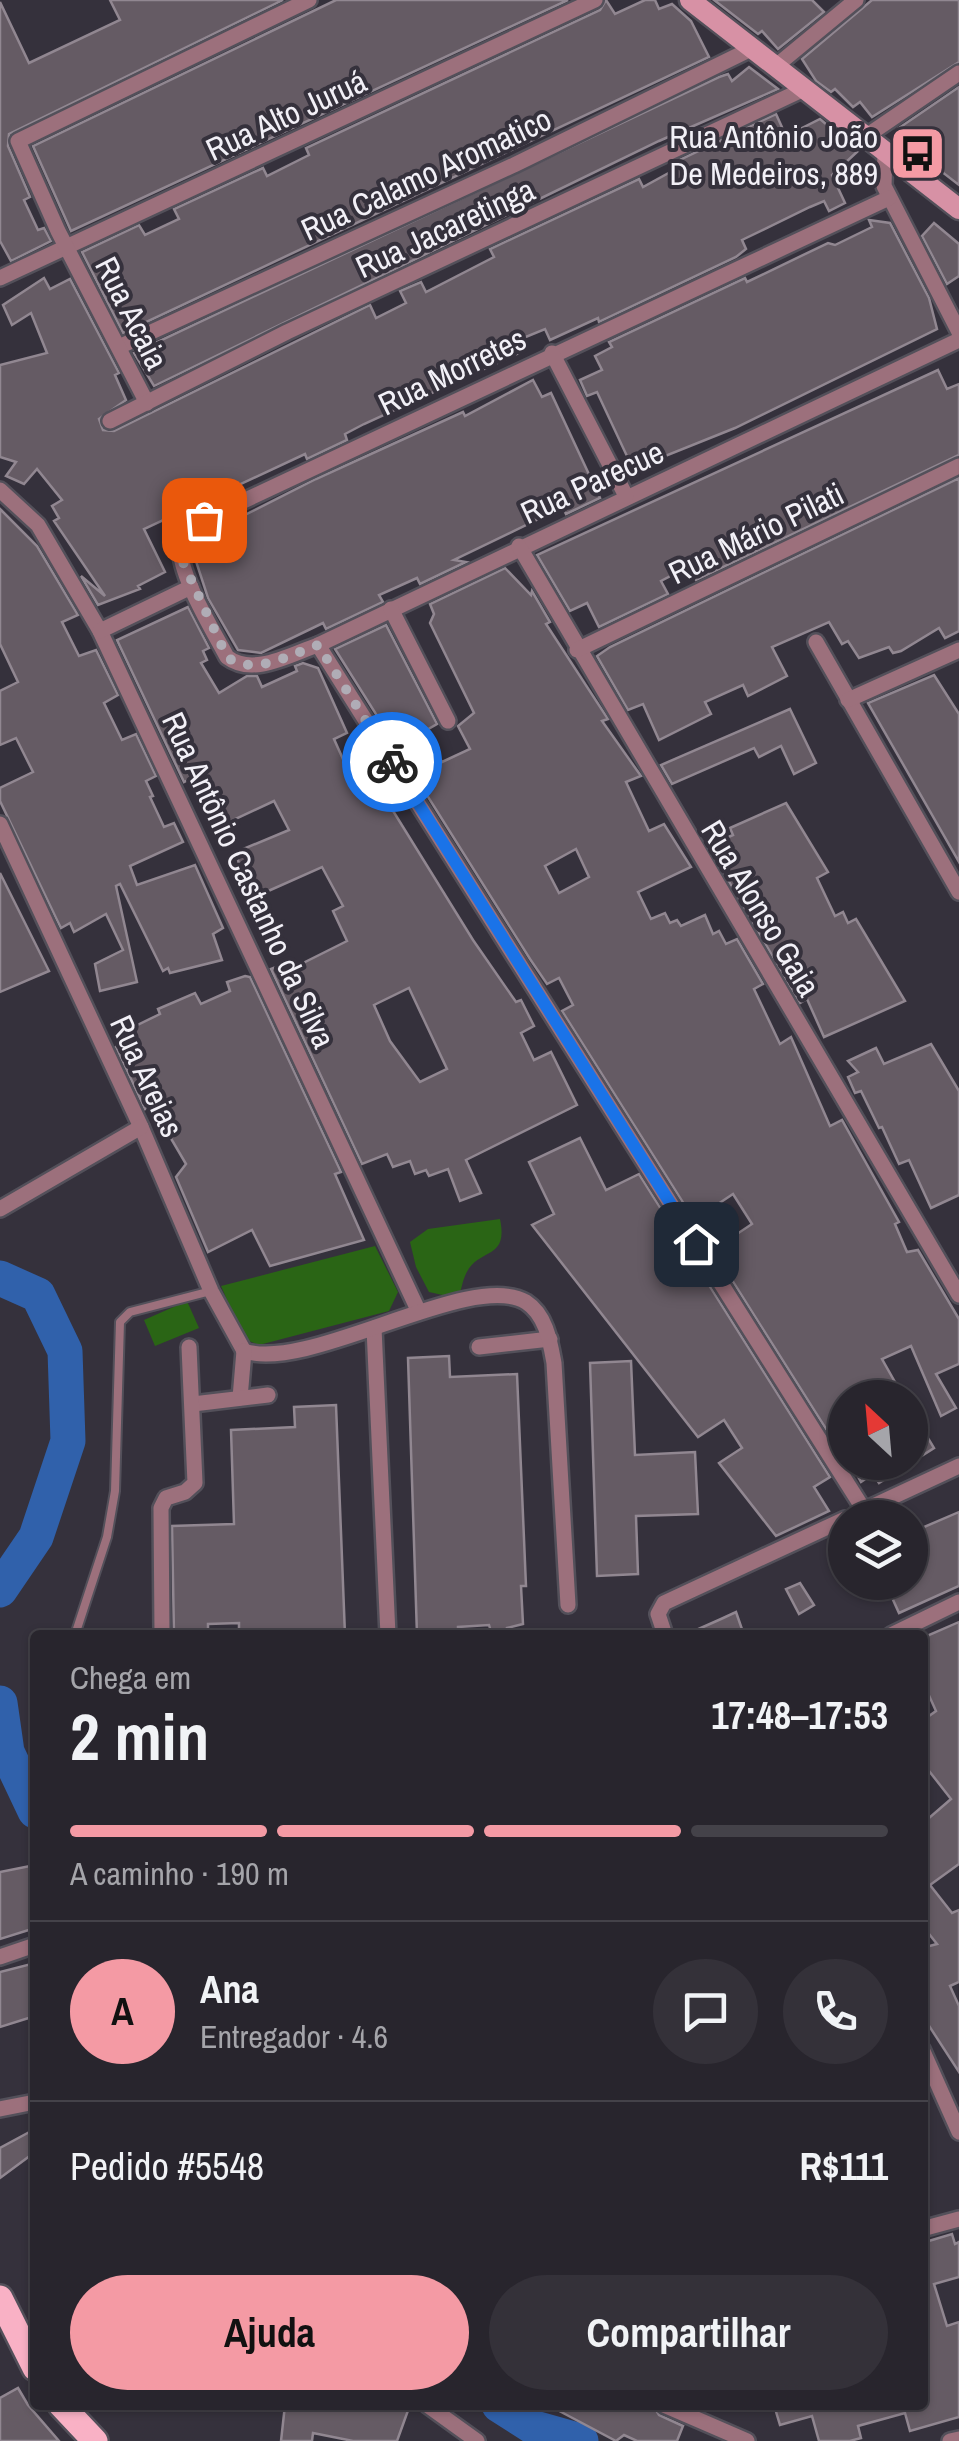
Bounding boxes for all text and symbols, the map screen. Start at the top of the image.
street label: Rua Alto Juruá [199,59,373,171]
street label: Rua Calamo Aromatico [294,97,558,251]
place label: Rua Antônio João De Medeiros, 889 [669,115,878,195]
bus stop icon: Rua Antônio João De Medeiros, 889 [887,124,947,184]
street label: Rua Jacaretinga [349,168,542,288]
street label: Rua Acaia [85,249,179,377]
street label: Rua Morretes [371,317,533,425]
street label: Rua Parecue [514,430,670,534]
street label: Rua Mário Pilati [661,472,851,594]
pin [162,478,247,563]
icon: bag [177,493,232,548]
street label: Rua Antônio Castanho da Silva [152,705,346,1055]
courier [342,712,442,812]
icon: bike [365,735,420,790]
street label: Rua Alonso Gaia [691,812,831,1004]
street label: Rua Areias [100,1008,194,1144]
pin [654,1202,739,1287]
icon: home [669,1217,724,1272]
north arrow [828,1380,928,1480]
map controls [828,1380,928,1600]
button: layers [828,1500,928,1600]
text: Chega em [70,1656,191,1699]
text: 17:48–17:53 [711,1690,888,1741]
text: 2 min [70,1693,209,1780]
text: A caminho · 190 m [70,1852,289,1895]
button: chat [653,1959,758,2064]
button: phone [783,1959,888,2064]
text: Ana [200,1964,259,2015]
text: A [111,1986,134,2037]
text: Entregador · 4.6 [200,2015,388,2058]
text: Pedido #5548 [70,2141,264,2192]
text: R$111 [800,2141,888,2192]
button: Ajuda [70,2275,469,2390]
button: Compartilhar [489,2275,888,2390]

